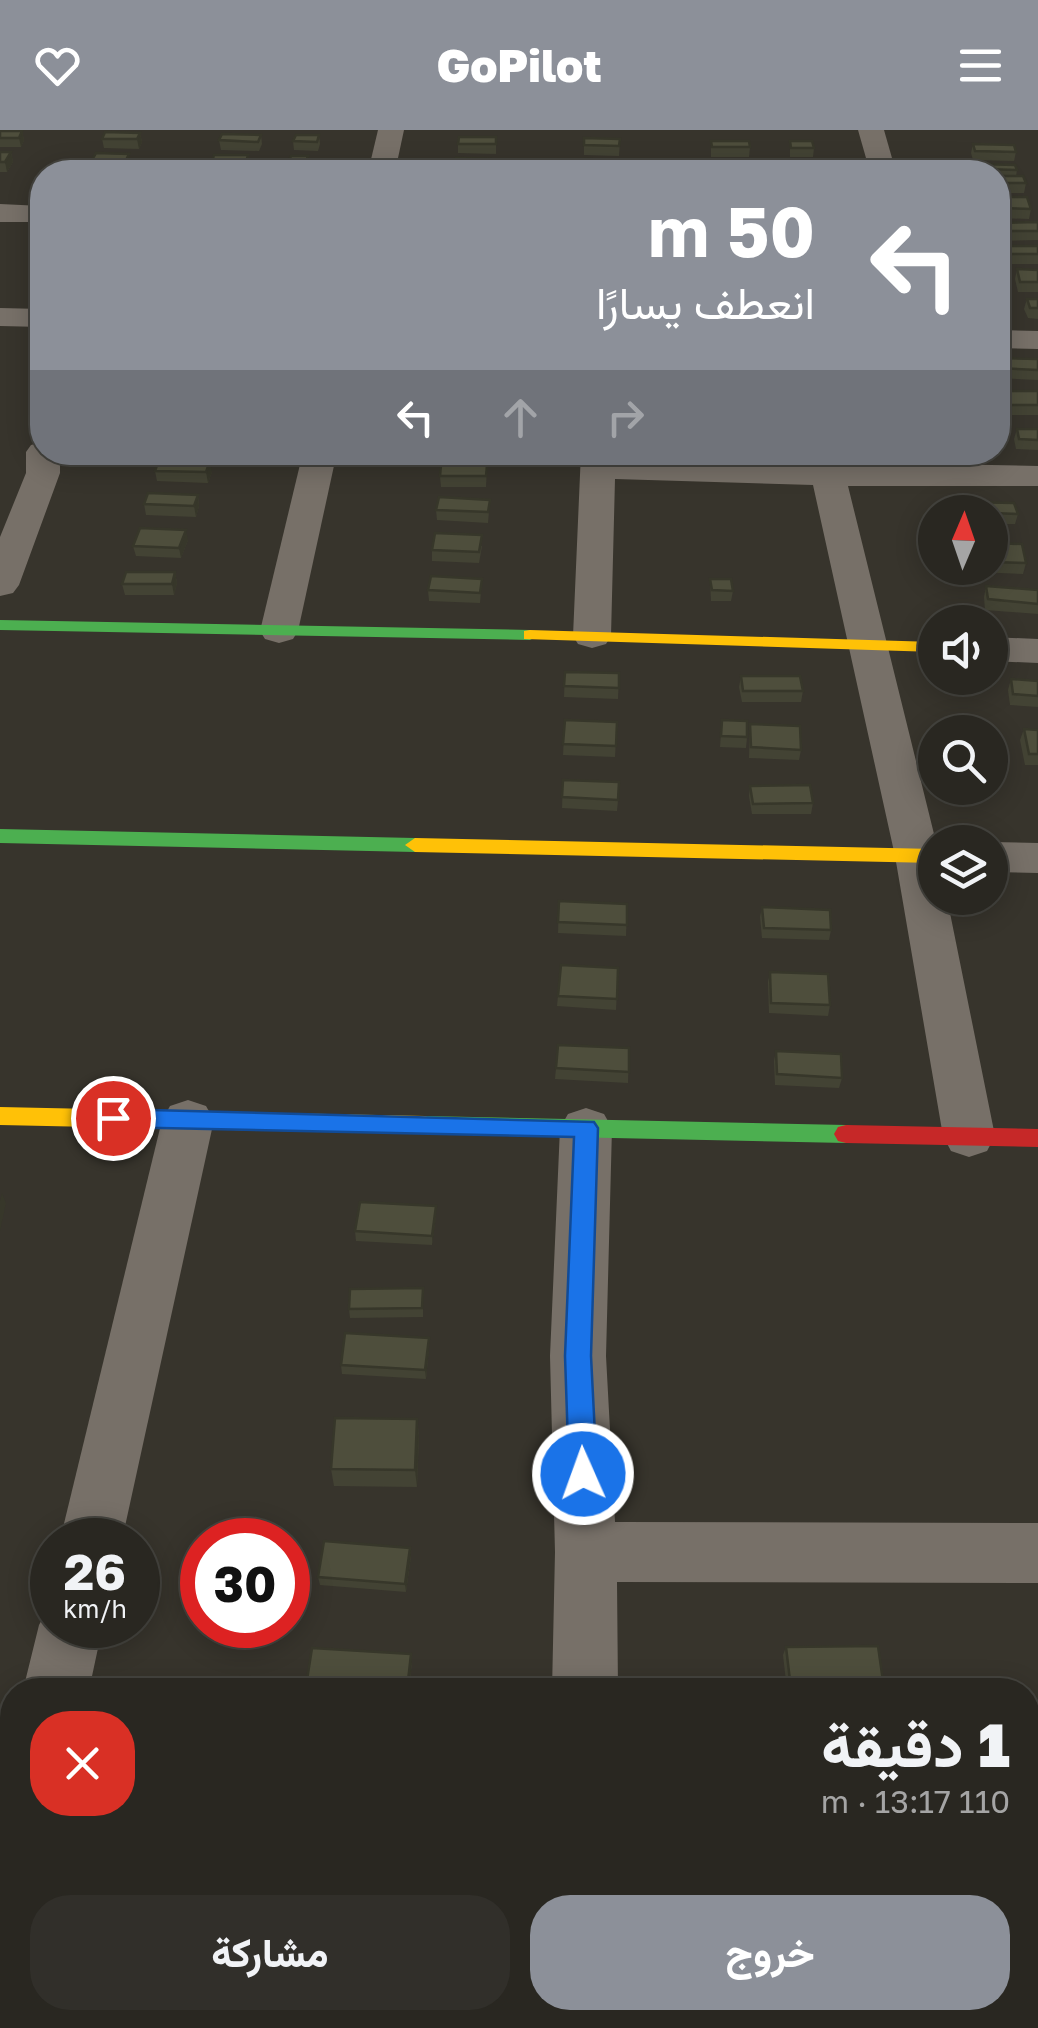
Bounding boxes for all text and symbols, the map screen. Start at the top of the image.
icon: heart [30,38,85,93]
text: GoPilot [436,38,602,92]
icon: menu [953,38,1008,93]
text: 50 m [648,188,815,272]
icon: left [850,200,980,330]
text: انعطف يسارًا [596,275,815,329]
icon: left [388,390,443,445]
icon: ahead [493,390,548,445]
icon: right [598,390,653,445]
north arrow [918,495,1008,585]
map controls [918,495,1008,915]
button: sound [918,605,1008,695]
button: search [918,715,1008,805]
button: layers [918,825,1008,915]
pin [71,1076,156,1161]
icon: arrive [86,1091,141,1146]
position arrow [531,1422,635,1526]
speed limit sign: 30 [180,1518,310,1648]
text: 26 [64,1541,126,1601]
text: km/h [63,1593,127,1624]
text: 1 دقيقة [821,1708,1010,1780]
button: close [30,1711,135,1816]
text: 110 m · 13:17 [821,1782,1010,1820]
button: مشاركة [30,1895,510,2010]
button: خروج [530,1895,1010,2010]

